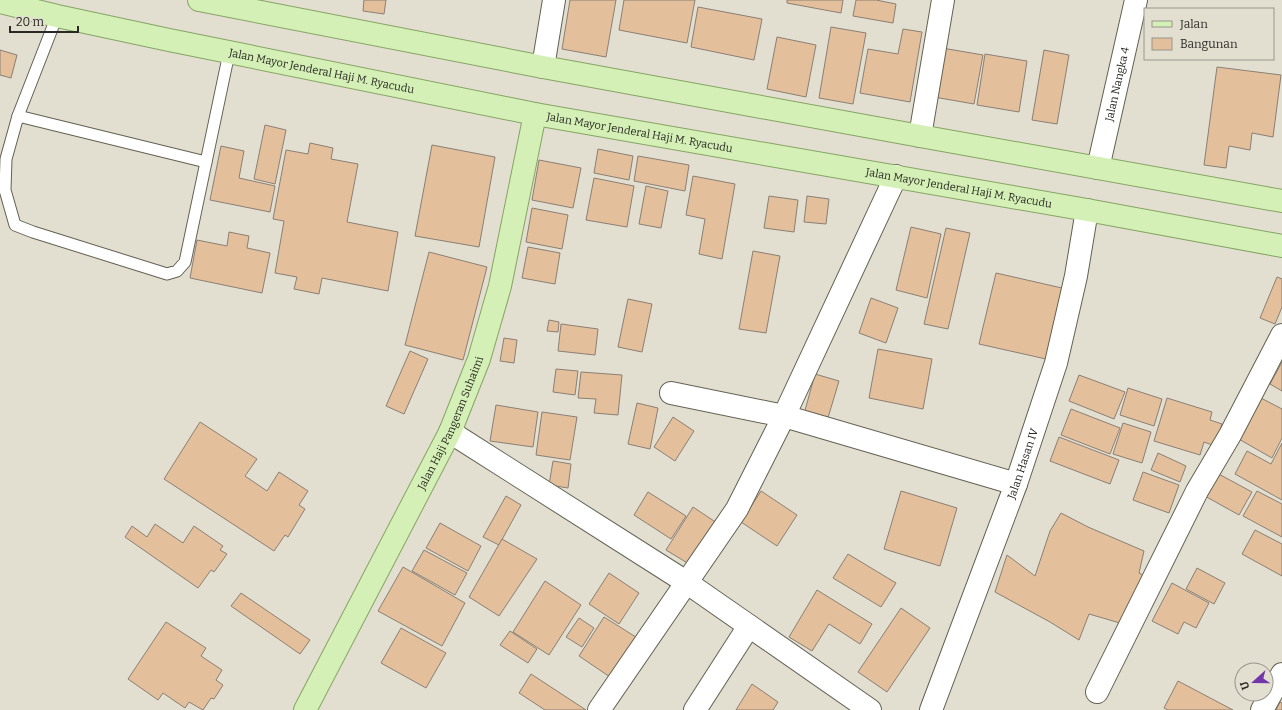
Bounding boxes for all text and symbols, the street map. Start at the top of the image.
scale bar [10,8,78,34]
legend [1144,8,1274,60]
text: 20 m [16,15,45,29]
text: Jalan [1179,17,1208,31]
text: Bangunan [1180,37,1238,51]
street label: Jalan Nangka 4 [1103,45,1132,124]
street label: Jalan Mayor Jenderal Haji M. Ryacudu [227,46,415,96]
street label: Jalan Mayor Jenderal Haji M. Ryacudu [545,110,734,155]
street label: Jalan Mayor Jenderal Haji M. Ryacudu [864,165,1053,211]
street label: Jalan Haji Pangeran Suhaimi [415,354,487,493]
street label: Jalan Hasan IV [1005,426,1041,502]
north arrow [1234,662,1274,702]
text: U [1238,679,1253,692]

